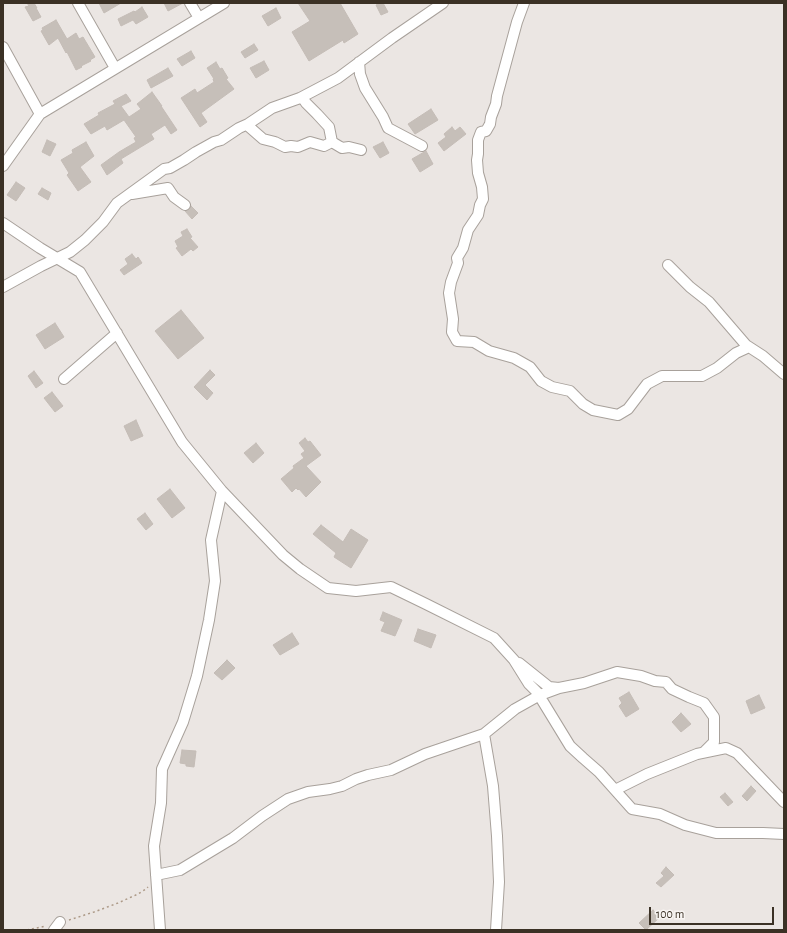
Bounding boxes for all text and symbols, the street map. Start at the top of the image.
scale bar [651,899,776,925]
text: 100 m [656,908,684,920]

